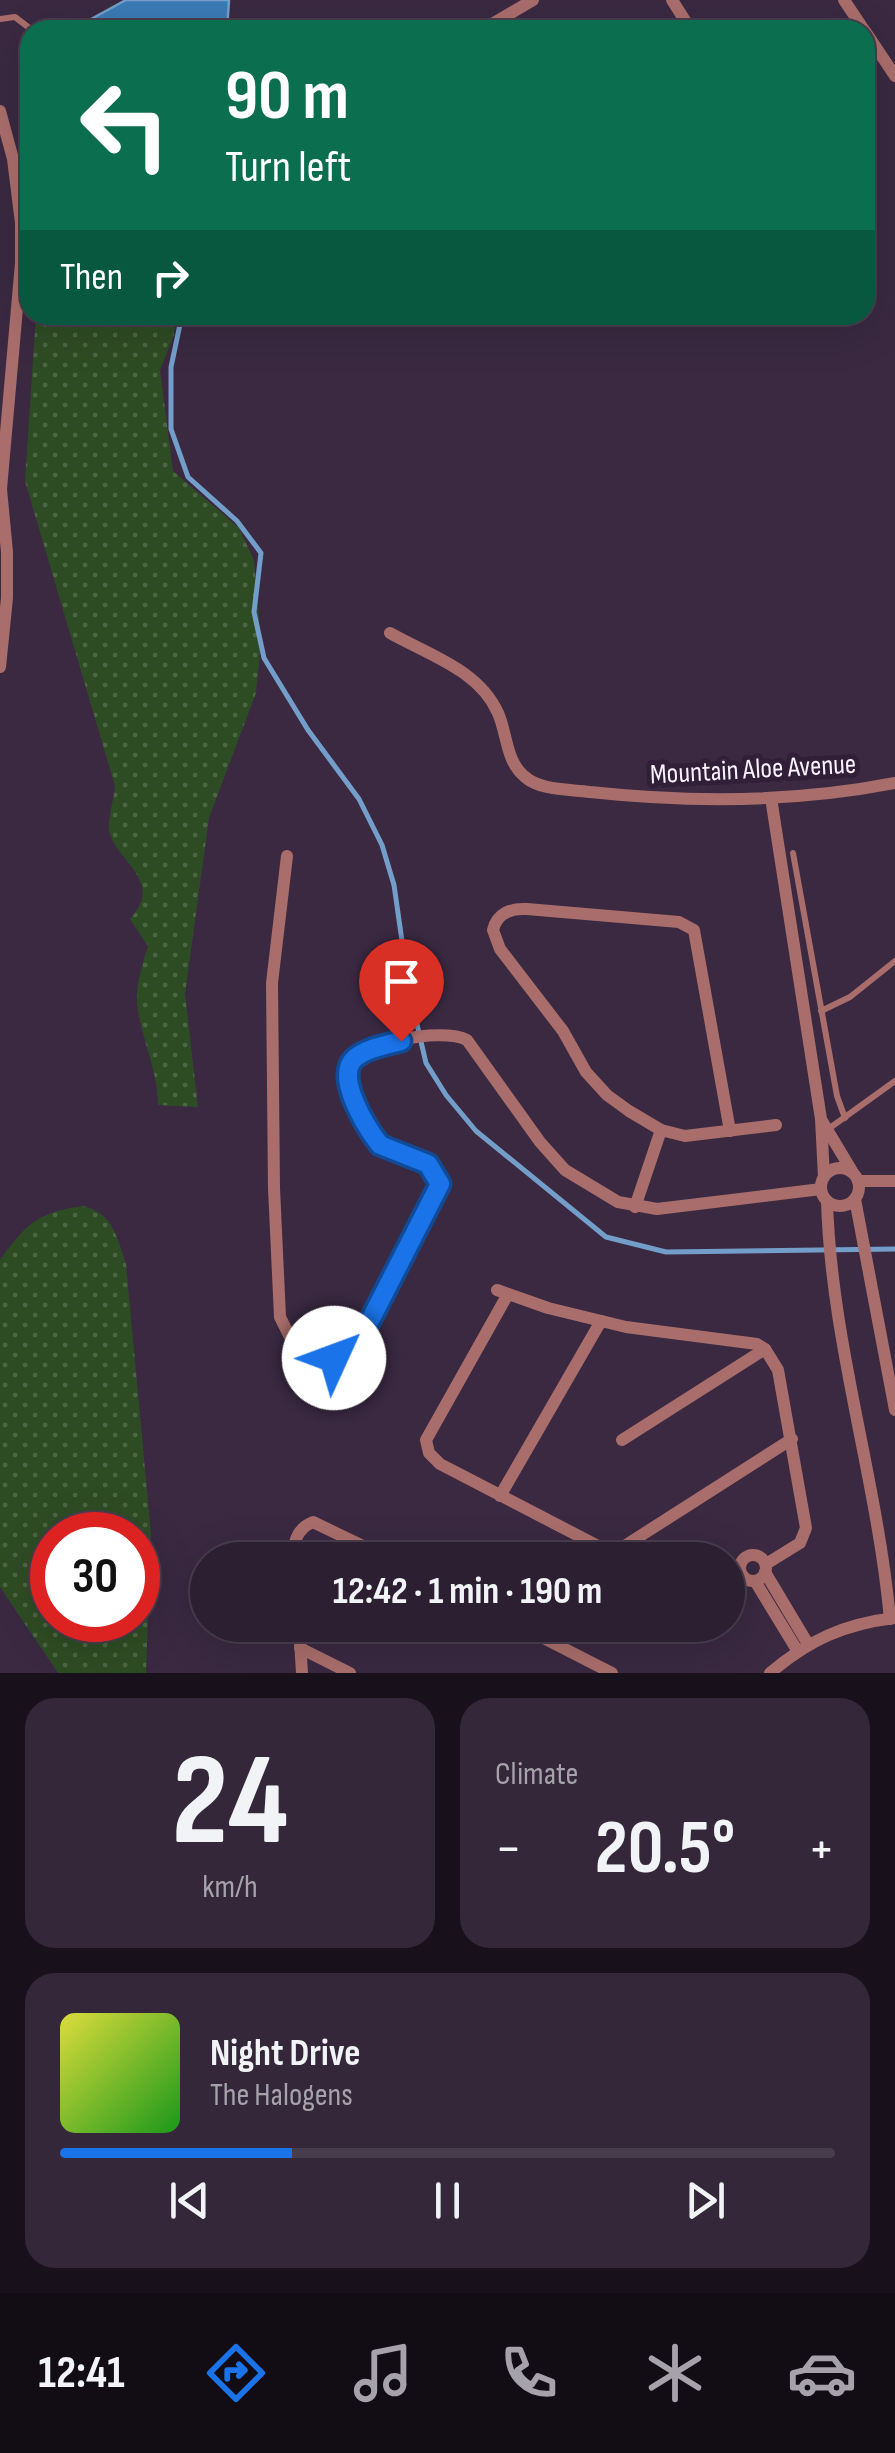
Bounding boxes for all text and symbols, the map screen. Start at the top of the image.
text: 90 m [225,55,349,139]
icon: left [60,60,190,190]
text: Turn left [225,140,351,195]
icon: right [143,250,198,305]
text: Then [60,255,123,300]
street label: Mountain Aloe Avenue [649,748,857,791]
pin [359,939,444,1042]
icon: arrive [374,954,429,1009]
position arrow [282,1306,386,1410]
speed limit sign: 30 [30,1512,160,1642]
text: 12:42 · 1 min · 190 m [333,1569,602,1614]
text: 24 [172,1725,288,1881]
text: Climate [495,1755,578,1794]
text: 20.5° [595,1804,735,1895]
text: − [495,1816,522,1883]
text: + [808,1816,835,1883]
text: km/h [202,1868,258,1907]
text: Night Drive [210,2031,361,2076]
text: The Halogens [210,2076,353,2115]
icon: previous [162,2173,217,2228]
icon: pause [420,2173,475,2228]
icon: next [678,2173,733,2228]
icon: directions [201,2338,271,2408]
icon: music [348,2338,418,2408]
icon: phone [494,2338,564,2408]
icon: climate [640,2338,710,2408]
icon: car [787,2338,857,2408]
text: 12:41 [38,2346,125,2401]

